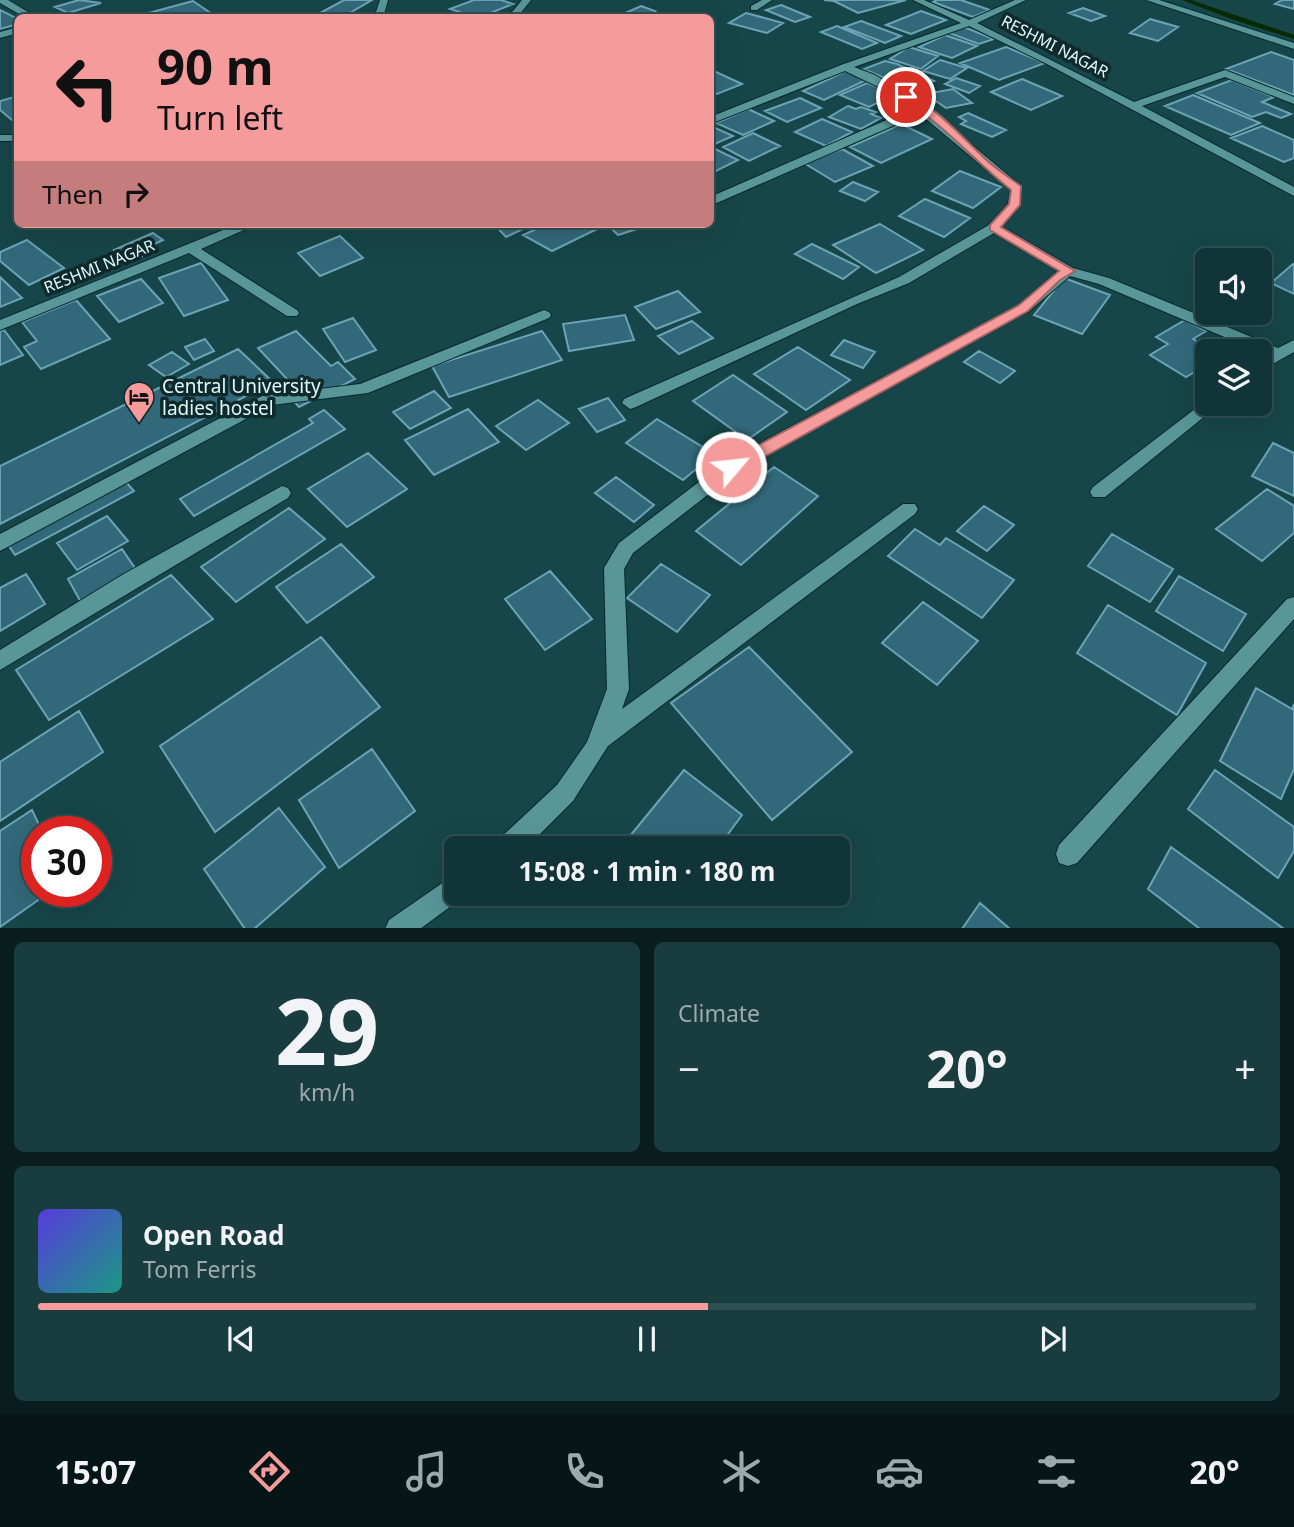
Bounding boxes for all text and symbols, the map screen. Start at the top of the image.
street label: RESHMI NAGAR [998,10,1112,82]
text: 90 m [157,33,274,99]
icon: left [42,42,133,133]
pin [876,67,936,127]
icon: arrive [887,78,925,116]
text: Turn left [157,96,283,139]
icon: right [117,175,155,213]
text: Then [42,176,103,212]
street label: RESHMI NAGAR [40,234,158,298]
map controls [1195,248,1272,416]
button: sound [1195,248,1272,325]
button: layers [1195,339,1272,416]
place label: Central University ladies hostel [162,373,321,421]
hotel icon: Central University ladies hostel [122,380,156,424]
position arrow [694,430,768,504]
speed limit sign: 30 [21,816,112,907]
text: 15:08 · 1 min · 180 m [519,853,775,889]
text: 29 [275,968,379,1092]
text: Climate [678,997,760,1029]
text: 20° [926,1032,1008,1103]
text: − [678,1042,700,1094]
text: + [1234,1042,1256,1094]
text: km/h [299,1076,355,1108]
text: Open Road [143,1217,285,1253]
text: Tom Ferris [143,1253,256,1285]
icon: previous [222,1320,260,1358]
icon: pause [628,1320,666,1358]
icon: next [1034,1320,1072,1358]
icon: directions [245,1447,294,1496]
icon: music [402,1447,451,1496]
icon: phone [560,1447,609,1496]
icon: climate [717,1447,766,1496]
icon: car [875,1447,924,1496]
icon: filters [1032,1447,1081,1496]
text: 15:07 [54,1450,136,1493]
text: 20° [1190,1450,1240,1493]

